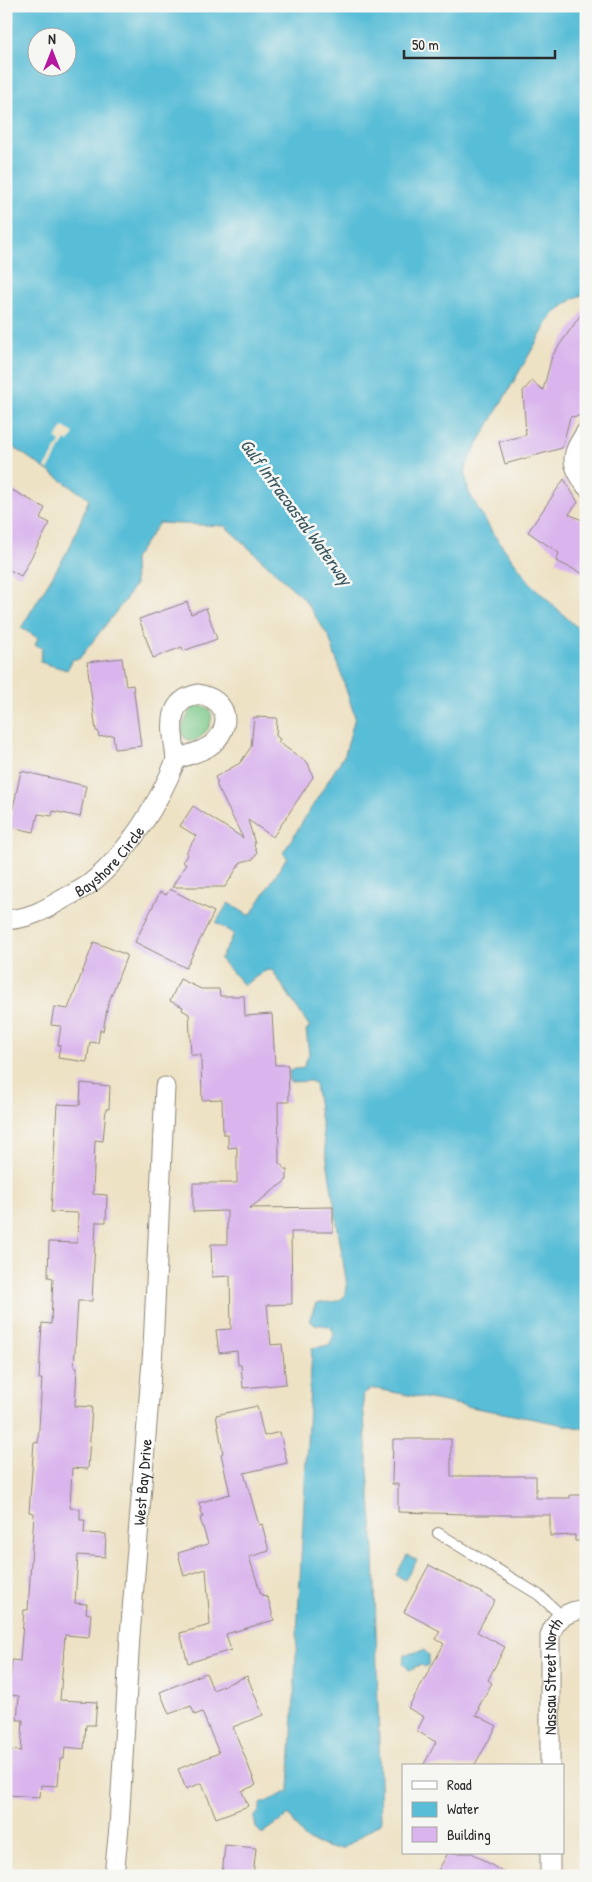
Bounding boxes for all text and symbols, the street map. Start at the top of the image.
north arrow [28,28,78,78]
scale bar [404,28,556,60]
text: N [48,29,56,48]
text: 50 m [412,34,439,55]
water label: Gulf Intracoastal Waterway [235,433,360,592]
street label: Bayshore Circle [71,821,150,902]
street label: West Bay Drive [128,1437,157,1526]
street label: Nassau Street North [539,1612,568,1735]
legend [402,1764,564,1854]
text: Road [447,1774,472,1795]
text: Water [447,1798,479,1819]
text: Building [447,1824,491,1845]

